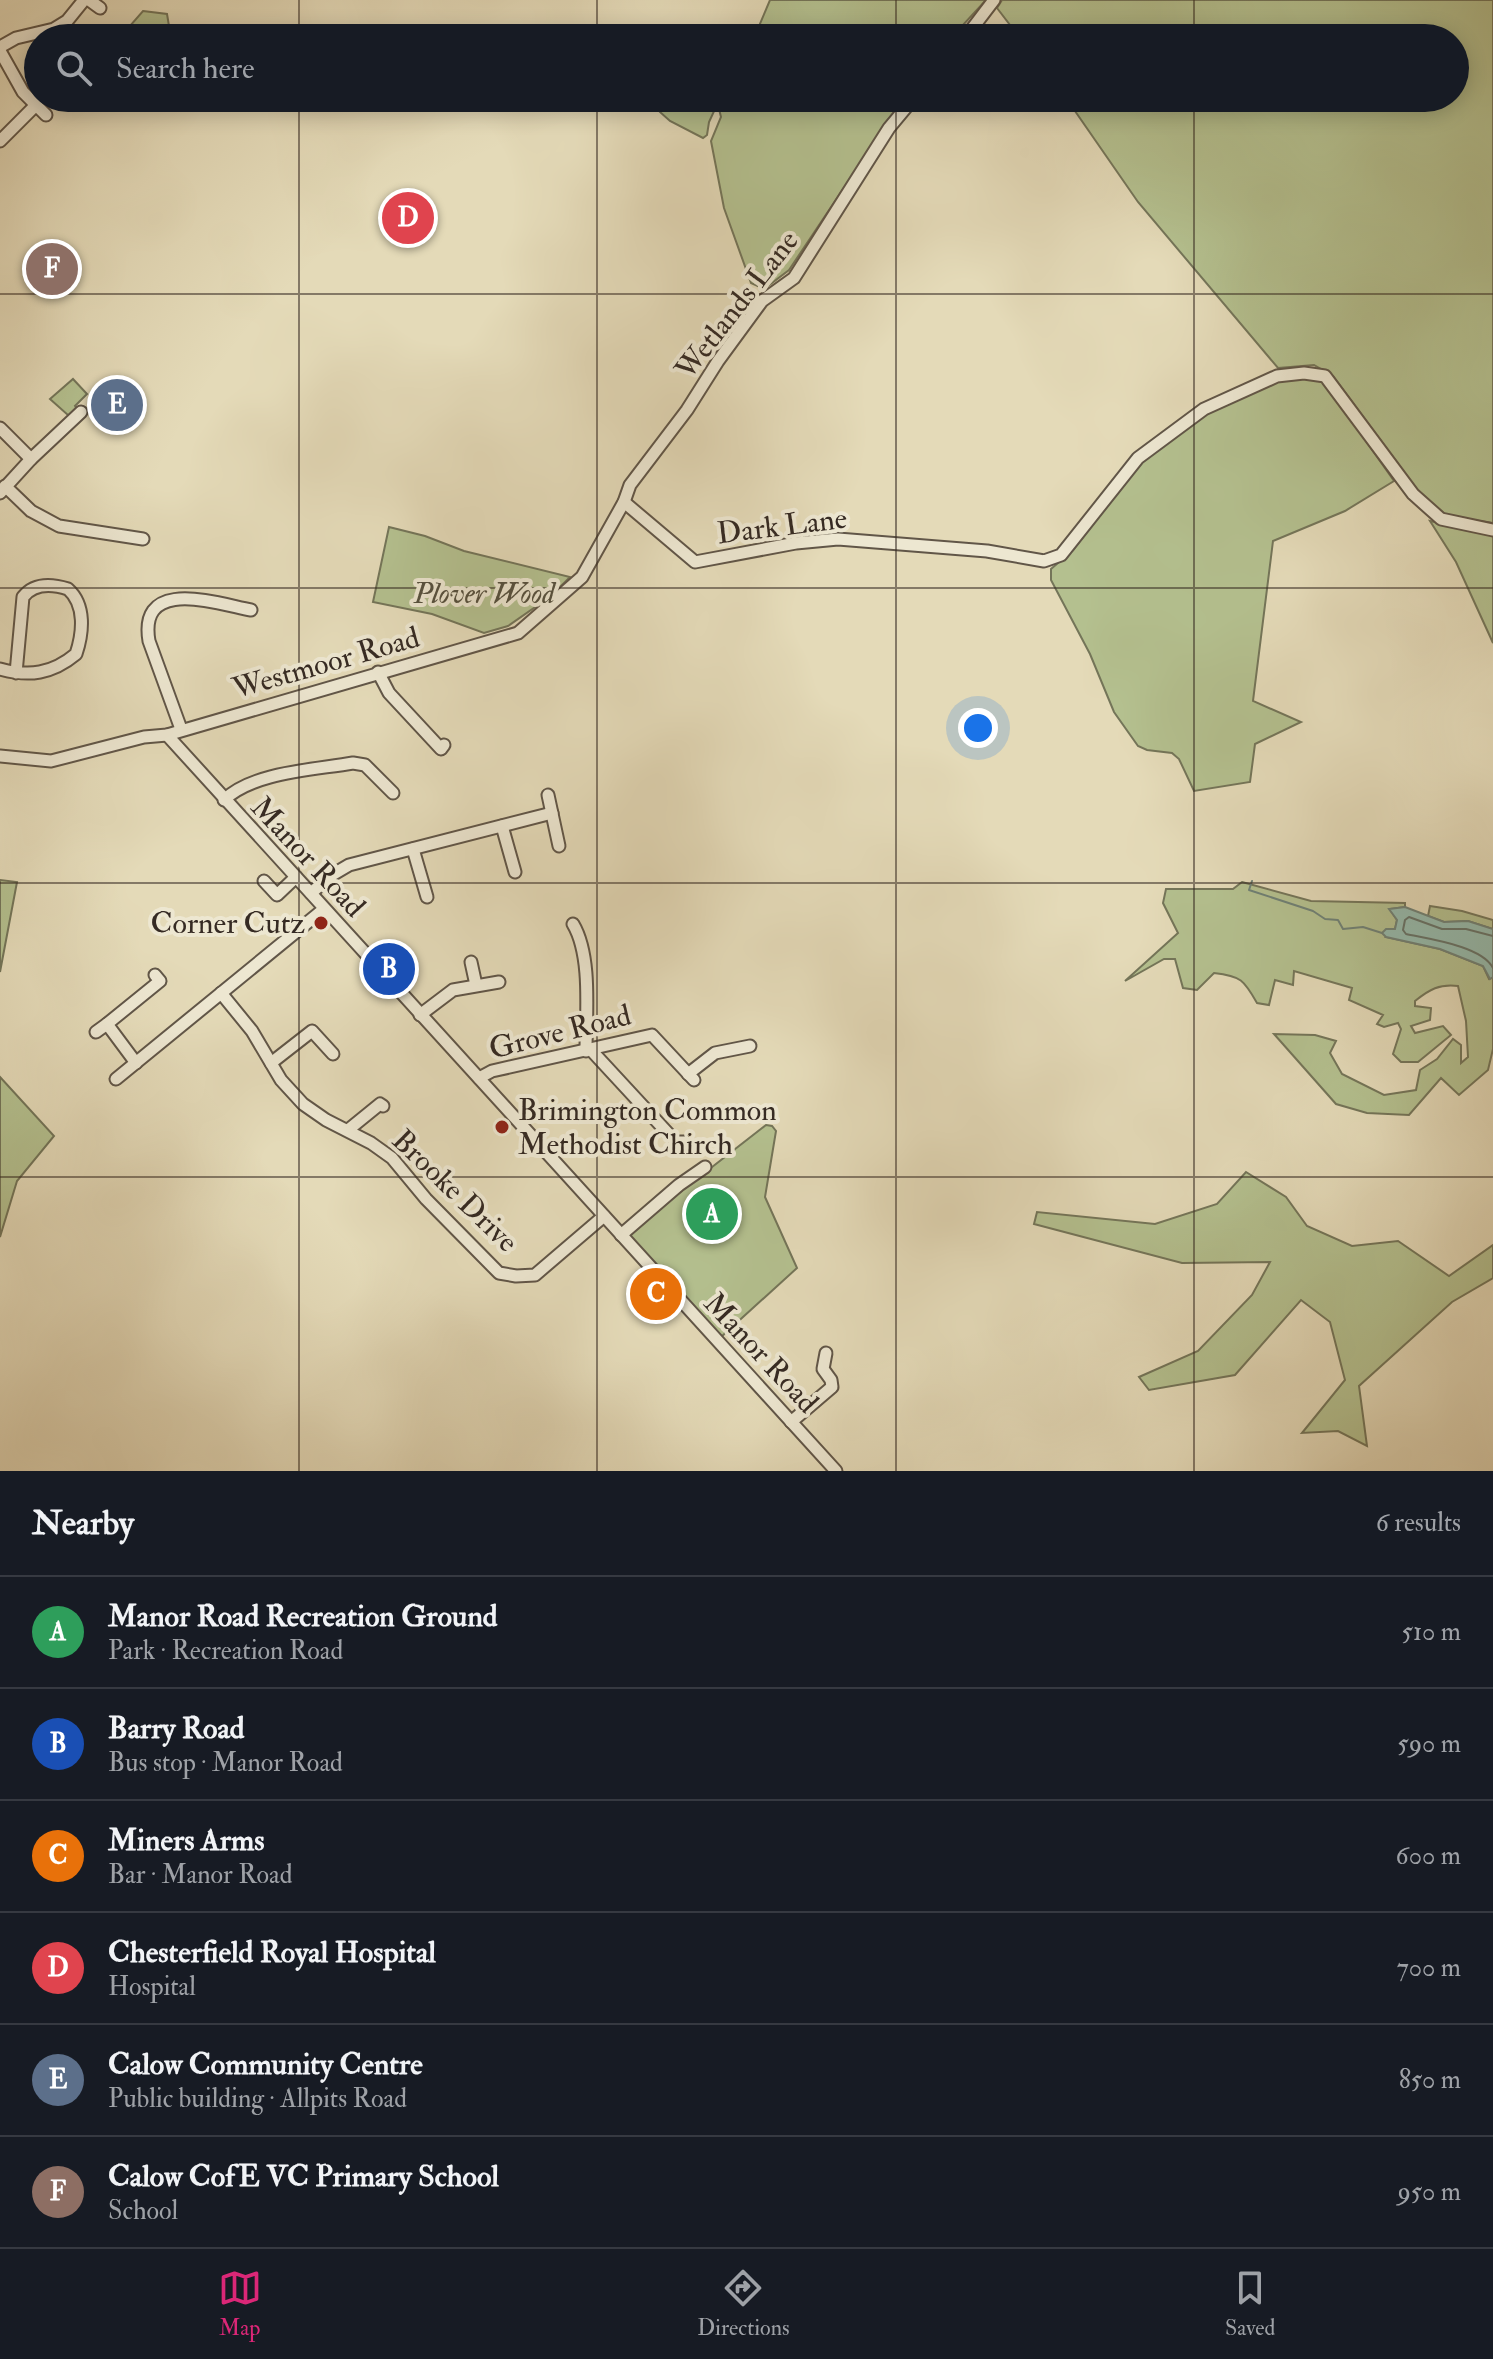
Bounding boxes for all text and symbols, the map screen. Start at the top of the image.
search box [24,24,1469,112]
icon: search [52,46,96,90]
text: Search here [116,50,255,87]
pin: D [382,188,434,248]
street label: Wetlands Lane [667,223,807,388]
pin: F [26,239,78,299]
pin: E [91,375,143,435]
street label: Dark Lane [715,500,849,552]
park label: Plover Wood [412,575,557,612]
street label: Westmoor Road [227,619,424,708]
your location [958,708,998,748]
street label: Manor Road [243,789,373,925]
place label: Corner Cutz [151,905,305,942]
marker: Corner Cutz [312,914,330,932]
pin: B [363,939,415,999]
street label: Grove Road [485,996,635,1067]
place label: Brimington Common Methodist Chirch [518,1092,777,1163]
marker: Brimington Common Methodist Chirch [493,1118,511,1136]
street label: Brooke Drive [384,1122,526,1260]
pin: A [686,1184,738,1244]
pin: C [630,1264,682,1324]
street label: Manor Road [696,1285,826,1421]
text: Nearby [32,1502,134,1545]
text: 6 results [1376,1507,1461,1539]
text: Manor Road Recreation Ground [108,1598,498,1635]
text: A [50,1616,66,1648]
text: 510 m [1401,1616,1461,1648]
text: Park · Recreation Road [108,1635,343,1667]
text: Barry Road [108,1710,245,1747]
text: B [49,1728,67,1760]
text: 590 m [1397,1728,1461,1760]
text: Bus stop · Manor Road [108,1747,343,1779]
text: Miners Arms [108,1822,265,1859]
text: C [48,1840,68,1872]
text: 600 m [1396,1840,1461,1872]
text: Bar · Manor Road [108,1859,293,1891]
text: Chesterfield Royal Hospital [108,1934,436,1971]
text: D [47,1952,69,1984]
text: 700 m [1397,1952,1461,1984]
text: Hospital [108,1971,196,2003]
text: Calow Community Centre [108,2046,423,2083]
text: E [49,2064,67,2096]
text: 850 m [1399,2064,1461,2096]
text: Public building · Allpits Road [108,2083,407,2115]
text: Calow CofE VC Primary School [108,2158,499,2195]
text: F [50,2176,66,2208]
text: 950 m [1398,2176,1461,2208]
text: School [108,2195,178,2227]
tab: Map [218,2266,262,2342]
tab: Directions [697,2266,790,2342]
tab: Saved [1225,2266,1275,2342]

